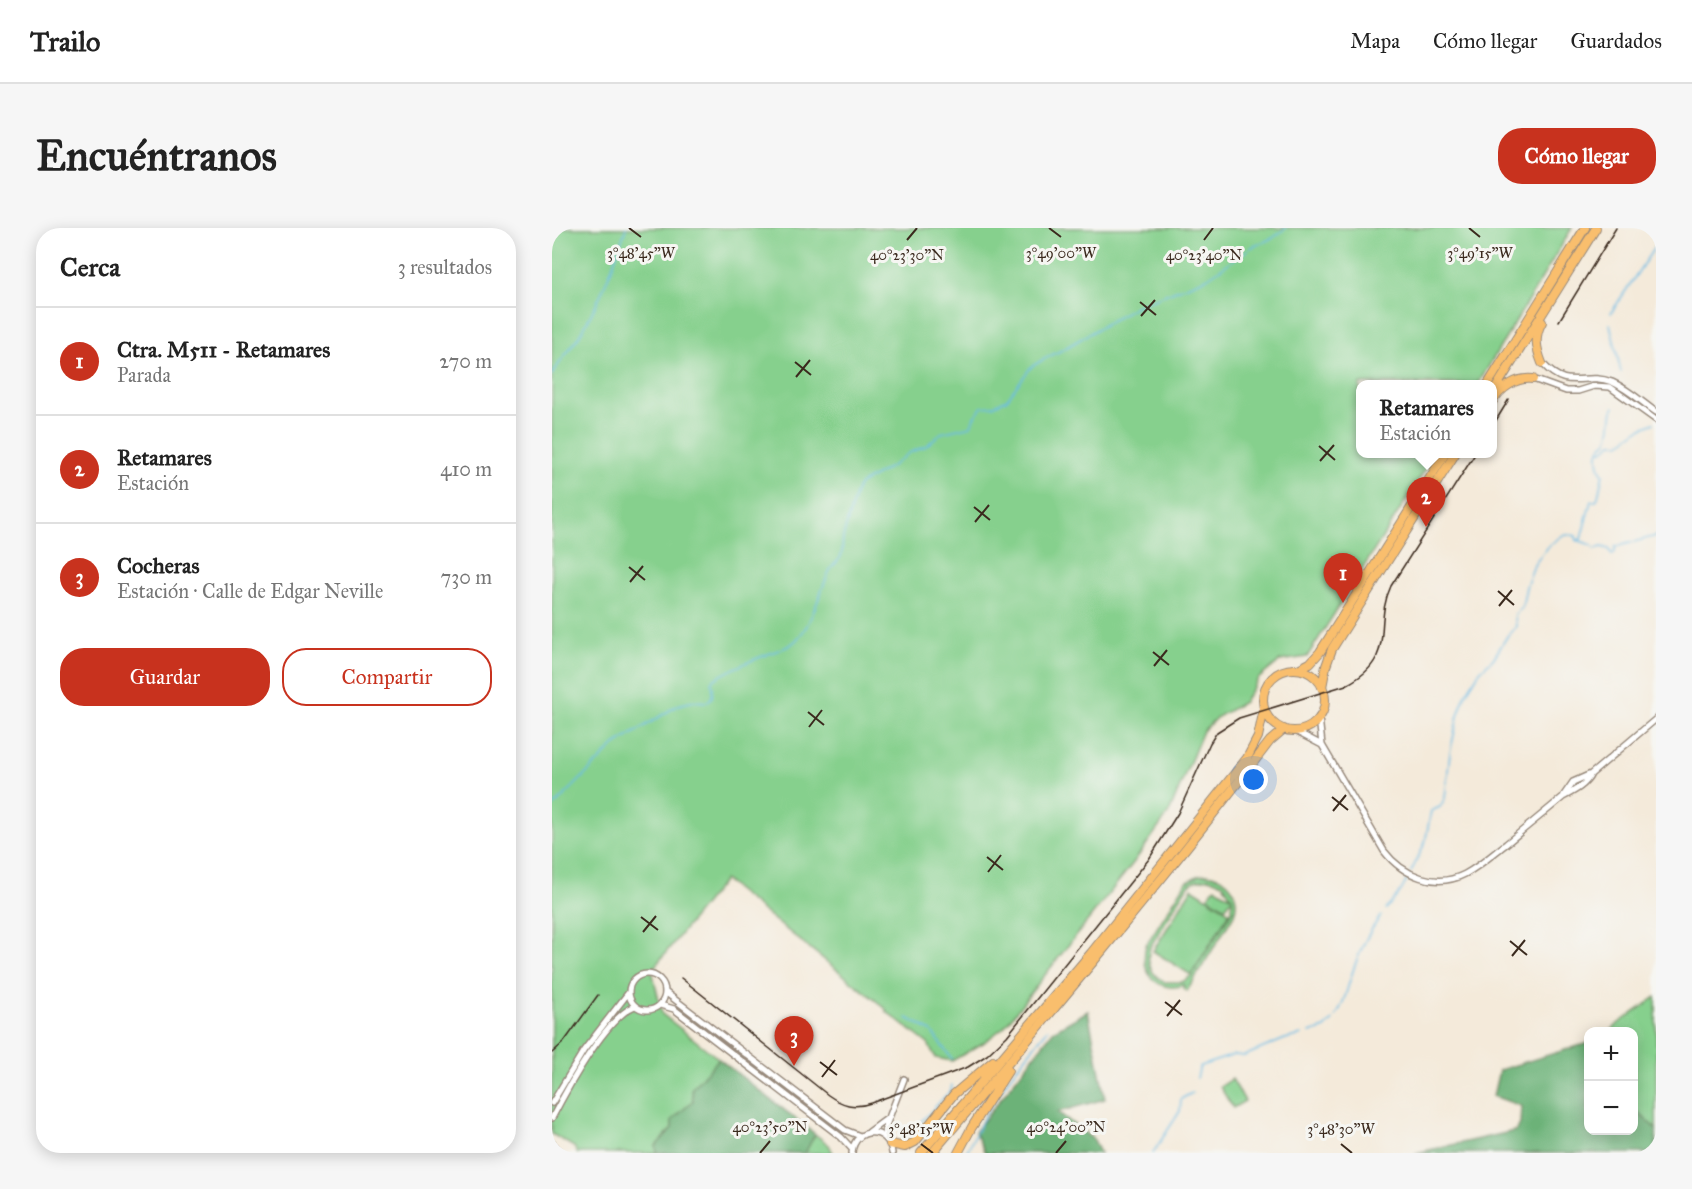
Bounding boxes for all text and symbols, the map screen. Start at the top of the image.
text: Trailo [30,24,100,59]
text: Mapa [1350,28,1400,54]
text: Cómo llegar [1433,28,1537,54]
text: Guardados [1570,28,1662,54]
button: Cómo llegar [1498,128,1656,184]
text: Encuéntranos [36,130,277,182]
text: 3°48'45"W [607,244,676,262]
text: 3°49'00"W [1026,244,1097,262]
text: 3°49'15"W [1447,244,1514,262]
text: 40°23'30"N [870,246,944,264]
text: 40°23'40"N [1166,246,1242,264]
text: Cerca [60,251,120,283]
text: 3 resultados [398,255,492,279]
text: Ctra. M511 - Retamares [117,336,330,363]
text: 1 [76,349,83,373]
text: 270 m [439,349,492,373]
text: Parada [117,363,171,387]
popup [1356,380,1497,458]
text: Retamares [1379,394,1474,421]
text: Estación [1379,421,1451,445]
text: Retamares [117,444,212,471]
text: 2 [75,457,84,481]
text: 410 m [440,457,492,481]
text: Estación [117,471,189,495]
pin: 2 [1406,478,1446,527]
text: Cocheras [117,552,199,579]
pin: 1 [1324,554,1362,603]
text: 3 [76,565,84,589]
text: 730 m [441,565,492,589]
text: Estación · Calle de Edgar Neville [117,579,383,603]
button: Guardar [60,648,270,706]
button: Compartir [282,648,492,706]
your location [1239,765,1268,794]
pin: 3 [774,1016,814,1066]
map controls [1584,1027,1638,1135]
button: + [1584,1027,1638,1081]
button: − [1584,1081,1638,1135]
text: 40°23'50"N [732,1118,808,1136]
text: 40°24'00"N [1026,1118,1106,1136]
text: 3°48'15"W [888,1120,955,1138]
text: 3°48'30"W [1307,1120,1375,1138]

